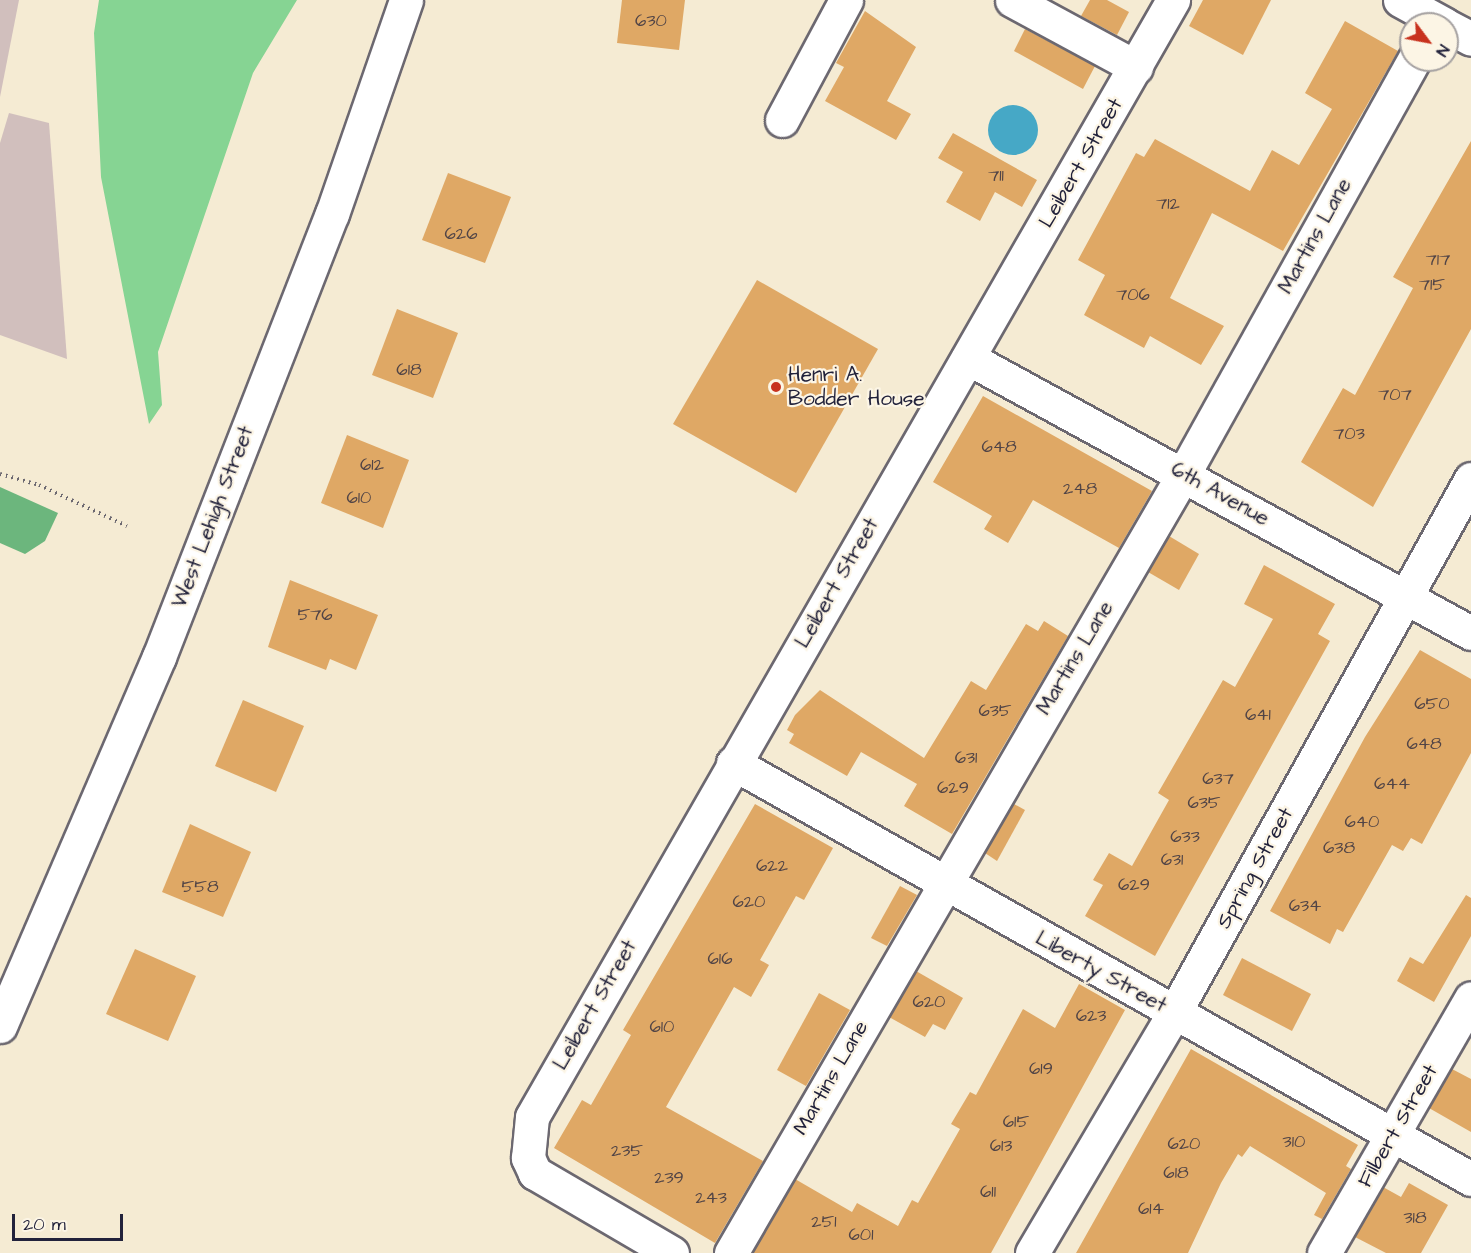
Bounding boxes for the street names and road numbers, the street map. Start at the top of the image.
street label: Leibert Street [1034,94,1128,232]
street label: Martins Lane [1273,174,1357,298]
street label: West Lehigh Street [167,423,259,611]
street label: 6th Avenue [1166,457,1274,531]
street label: Leibert Street [790,514,884,652]
street label: Martins Lane [1031,597,1119,719]
street label: Spring Street [1211,803,1299,933]
street label: Liberty Street [1031,926,1171,1018]
street label: Leibert Street [548,936,642,1074]
street label: Martins Lane [788,1016,874,1140]
street label: Filbert Street [1353,1060,1443,1192]

